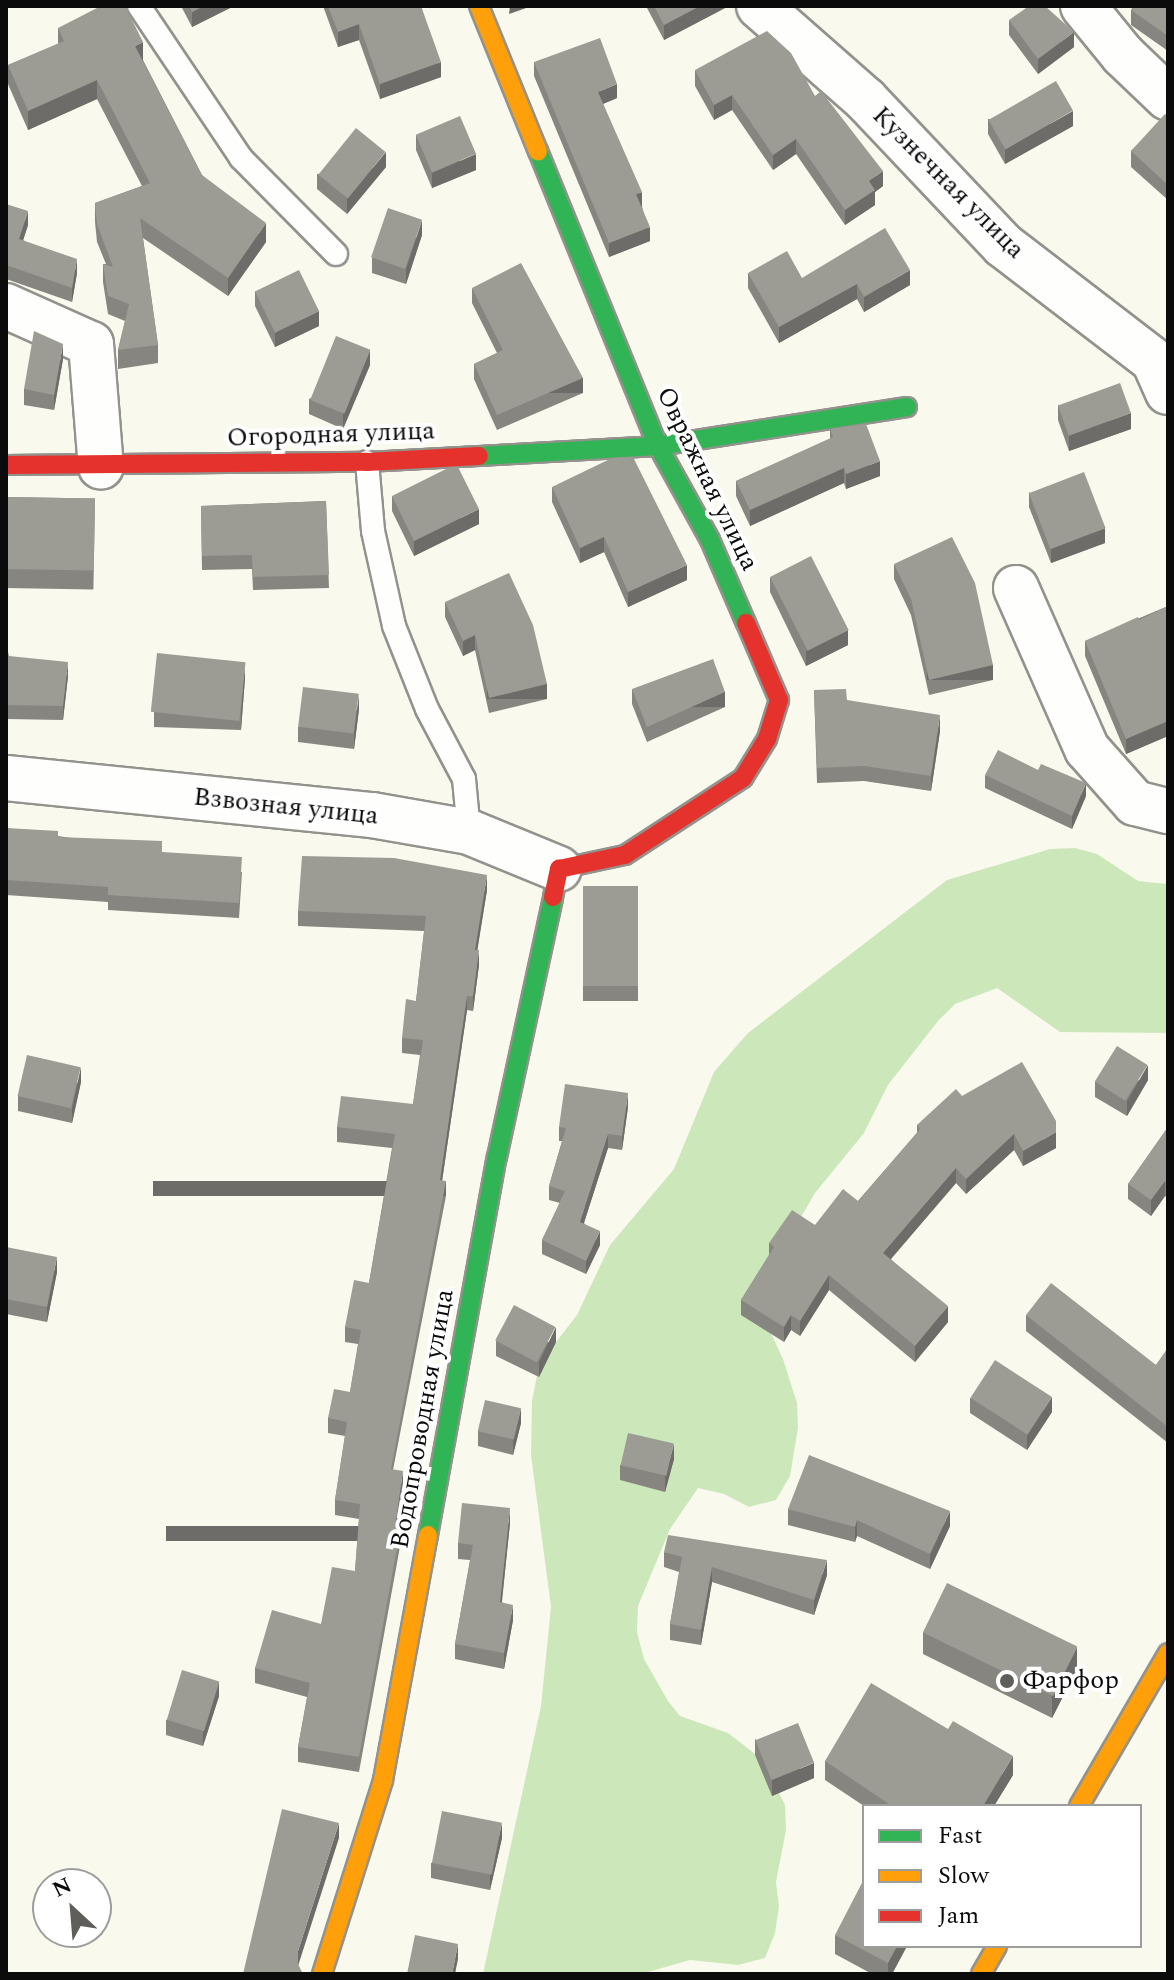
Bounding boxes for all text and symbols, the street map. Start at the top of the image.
street label: Кузнечная улица [865,100,1031,266]
street label: Овражная улица [649,382,765,576]
street label: Огородная улица [226,416,436,454]
street label: Взвозная улица [192,782,380,832]
street label: Водопроводная улица [385,1287,461,1551]
place label: Фарфор [1023,1665,1119,1697]
marker: Фарфор [998,1672,1016,1690]
legend [862,1804,1142,1948]
text: Fast [938,1818,983,1854]
text: Slow [938,1858,989,1894]
north arrow [32,1868,112,1948]
text: N [47,1869,77,1907]
text: Jam [938,1898,979,1934]

